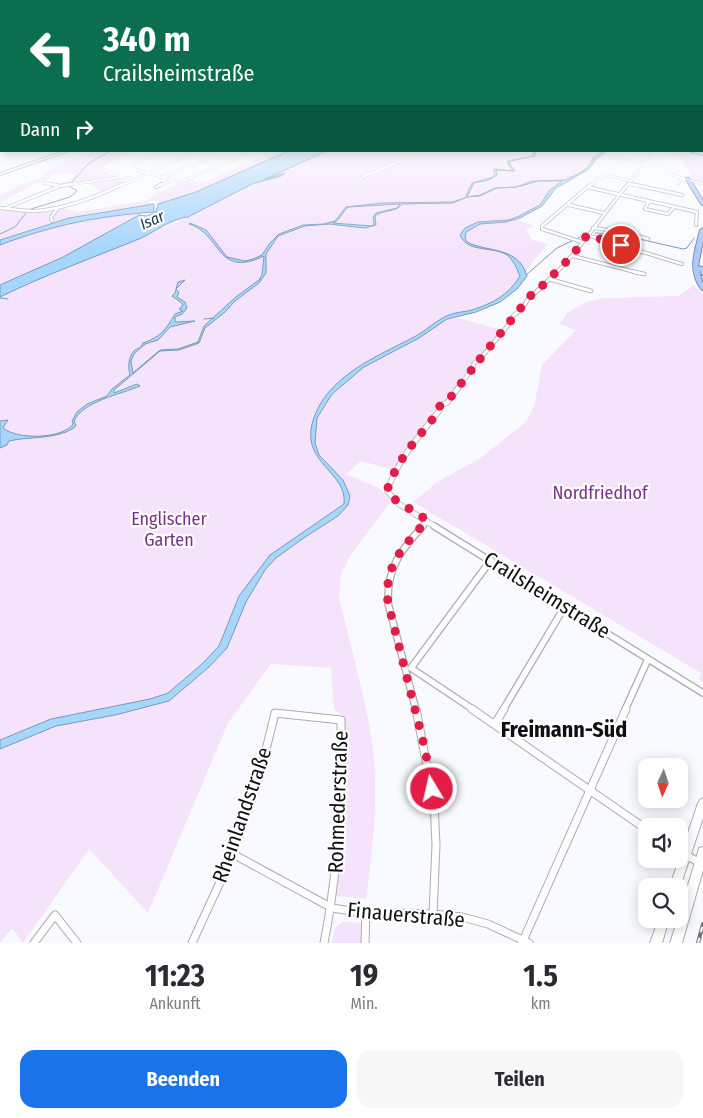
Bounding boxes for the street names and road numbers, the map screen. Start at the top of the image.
street label: Crailsheimstraße [479,546,615,644]
street label: Rohmederstraße [323,730,353,874]
street label: Rheinlandstraße [207,744,277,886]
street label: Finauerstraße [346,897,466,933]

